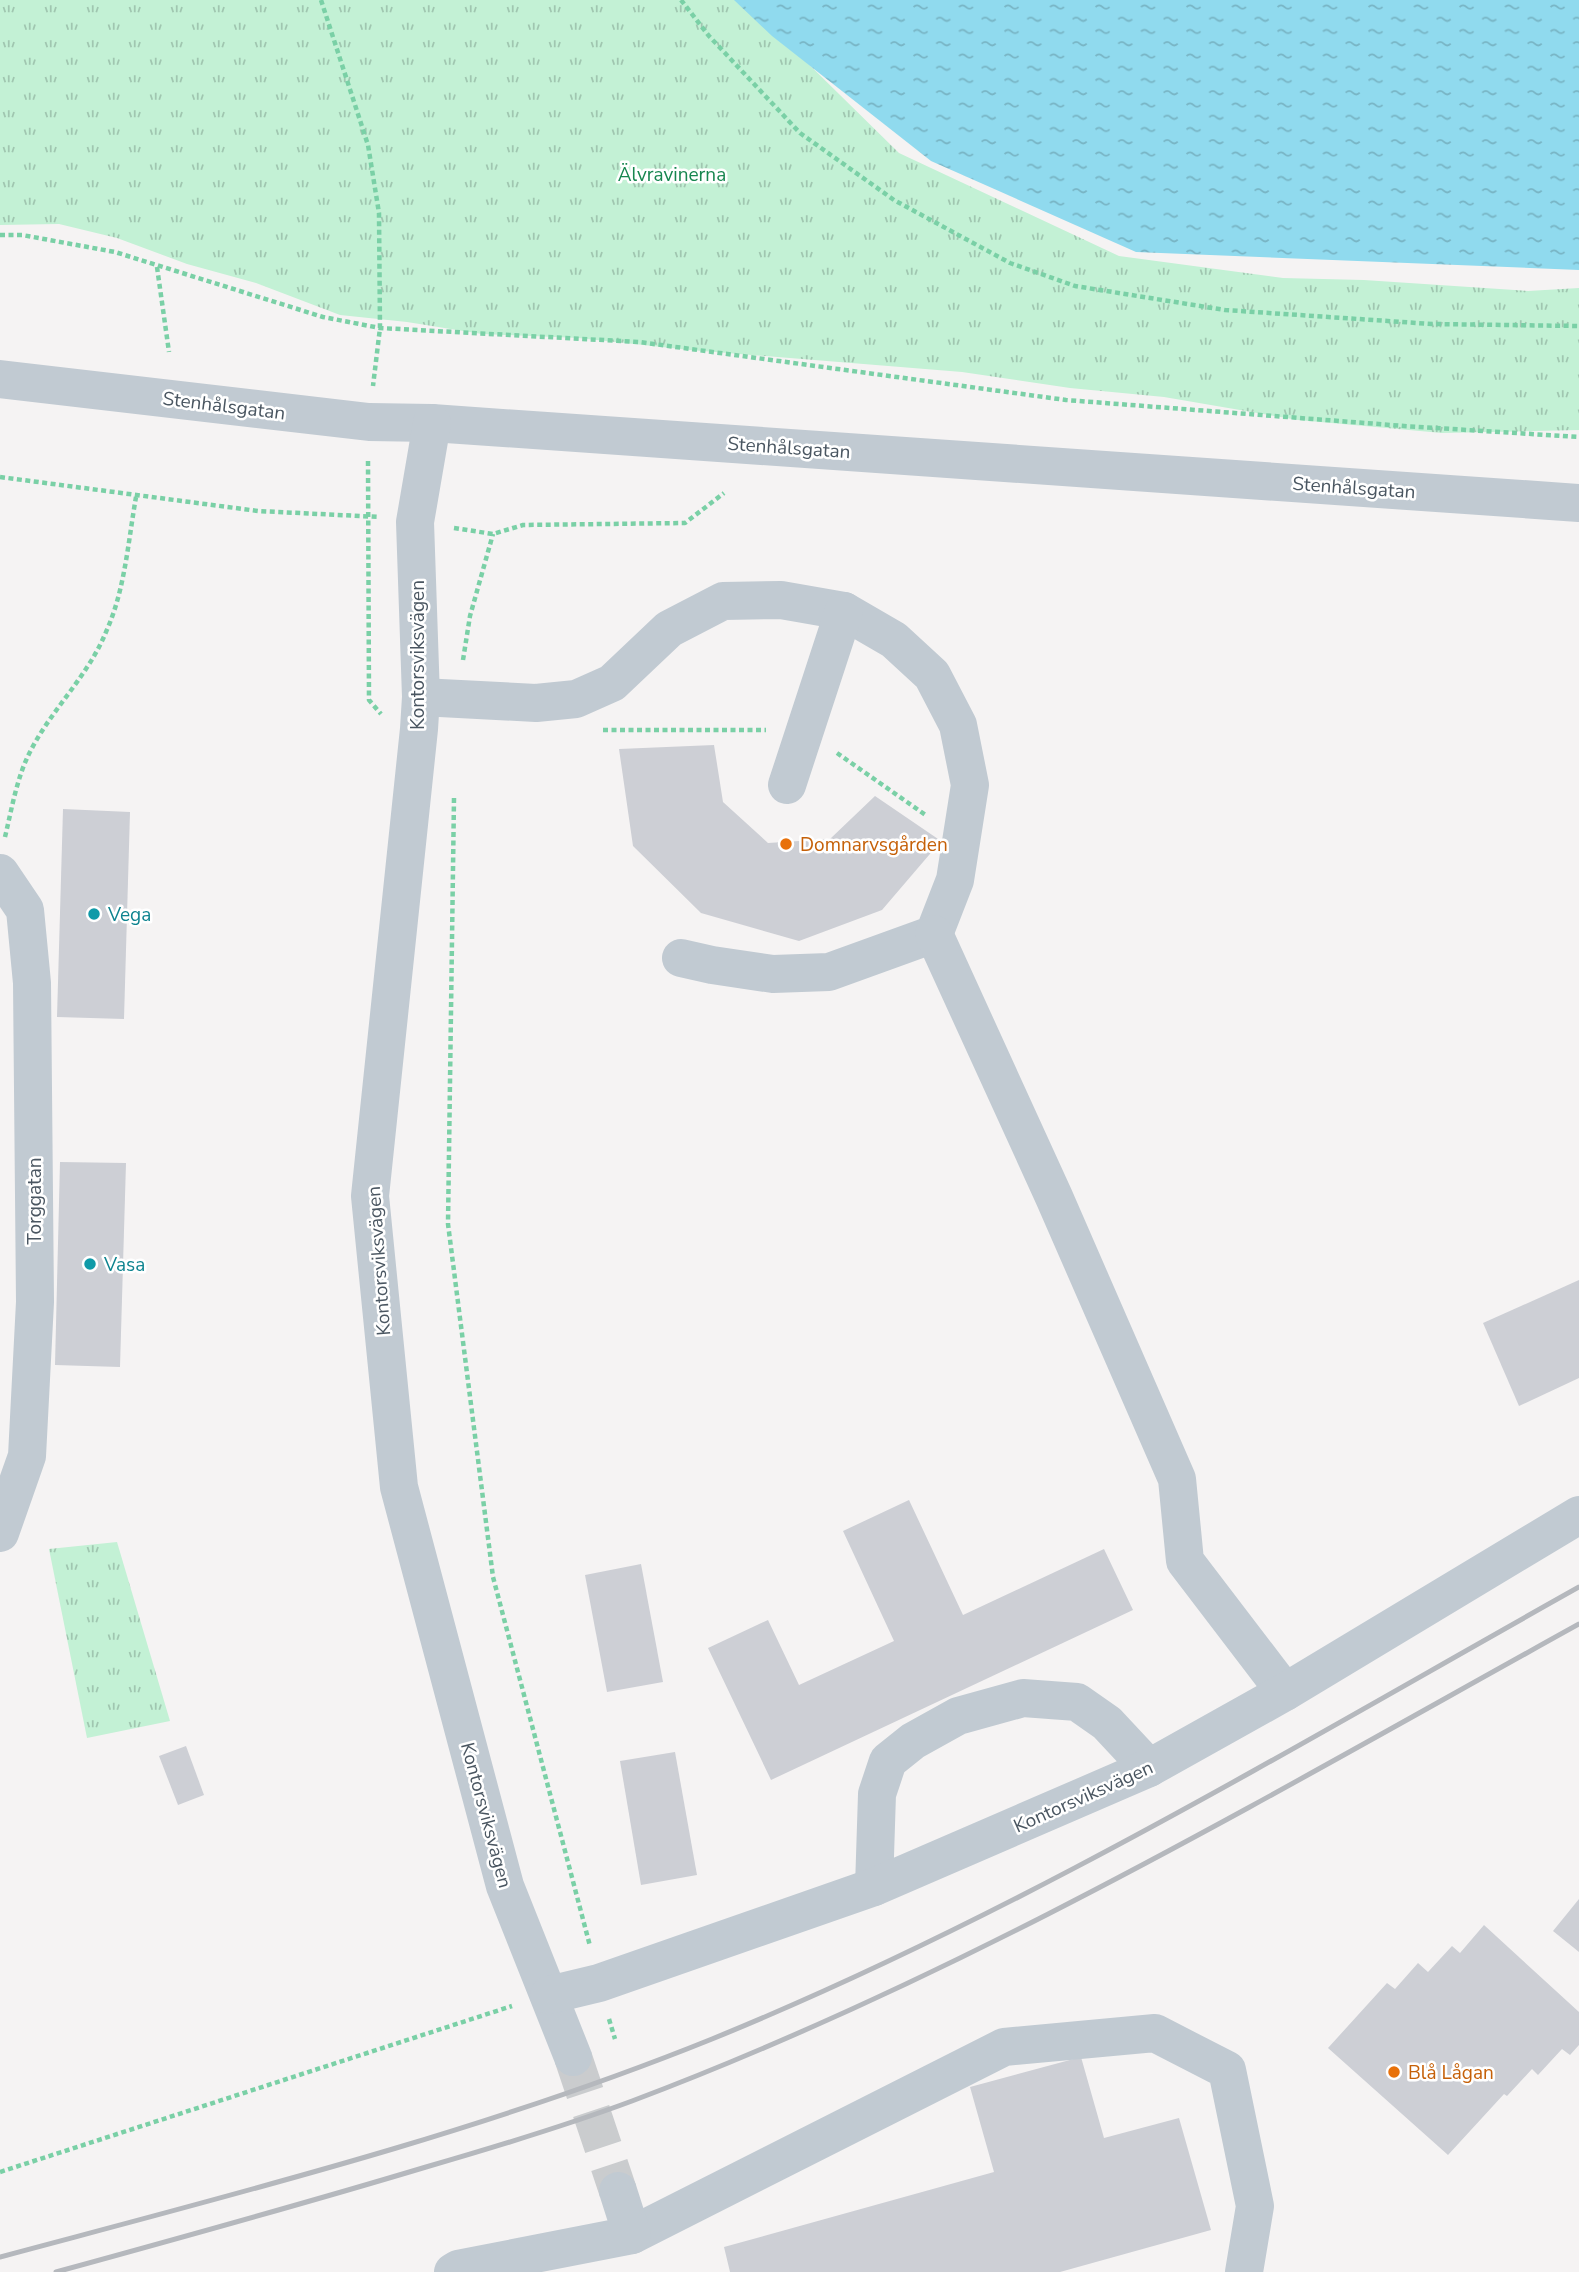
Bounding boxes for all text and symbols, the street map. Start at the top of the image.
park label: Älvravinerna [618,162,726,188]
street label: Stenhålsgatan [161,386,287,426]
street label: Stenhålsgatan [726,431,851,465]
street label: Stenhålsgatan [1291,471,1416,505]
street label: Kontorsviksvägen [405,580,431,730]
place label: Domnarvsgården [800,832,948,858]
marker: Domnarvsgården [778,836,794,852]
place label: Vega [107,902,151,928]
marker: Vega [86,906,102,922]
street label: Torggatan [22,1157,48,1245]
street label: Kontorsviksvägen [361,1185,397,1337]
place label: Vasa [103,1252,145,1278]
marker: Vasa [82,1256,98,1272]
street label: Kontorsviksvägen [454,1739,518,1891]
street label: Kontorsviksvägen [1010,1755,1157,1839]
place label: Blå Lågan [1408,2060,1494,2086]
marker: Blå Lågan [1386,2064,1402,2080]

